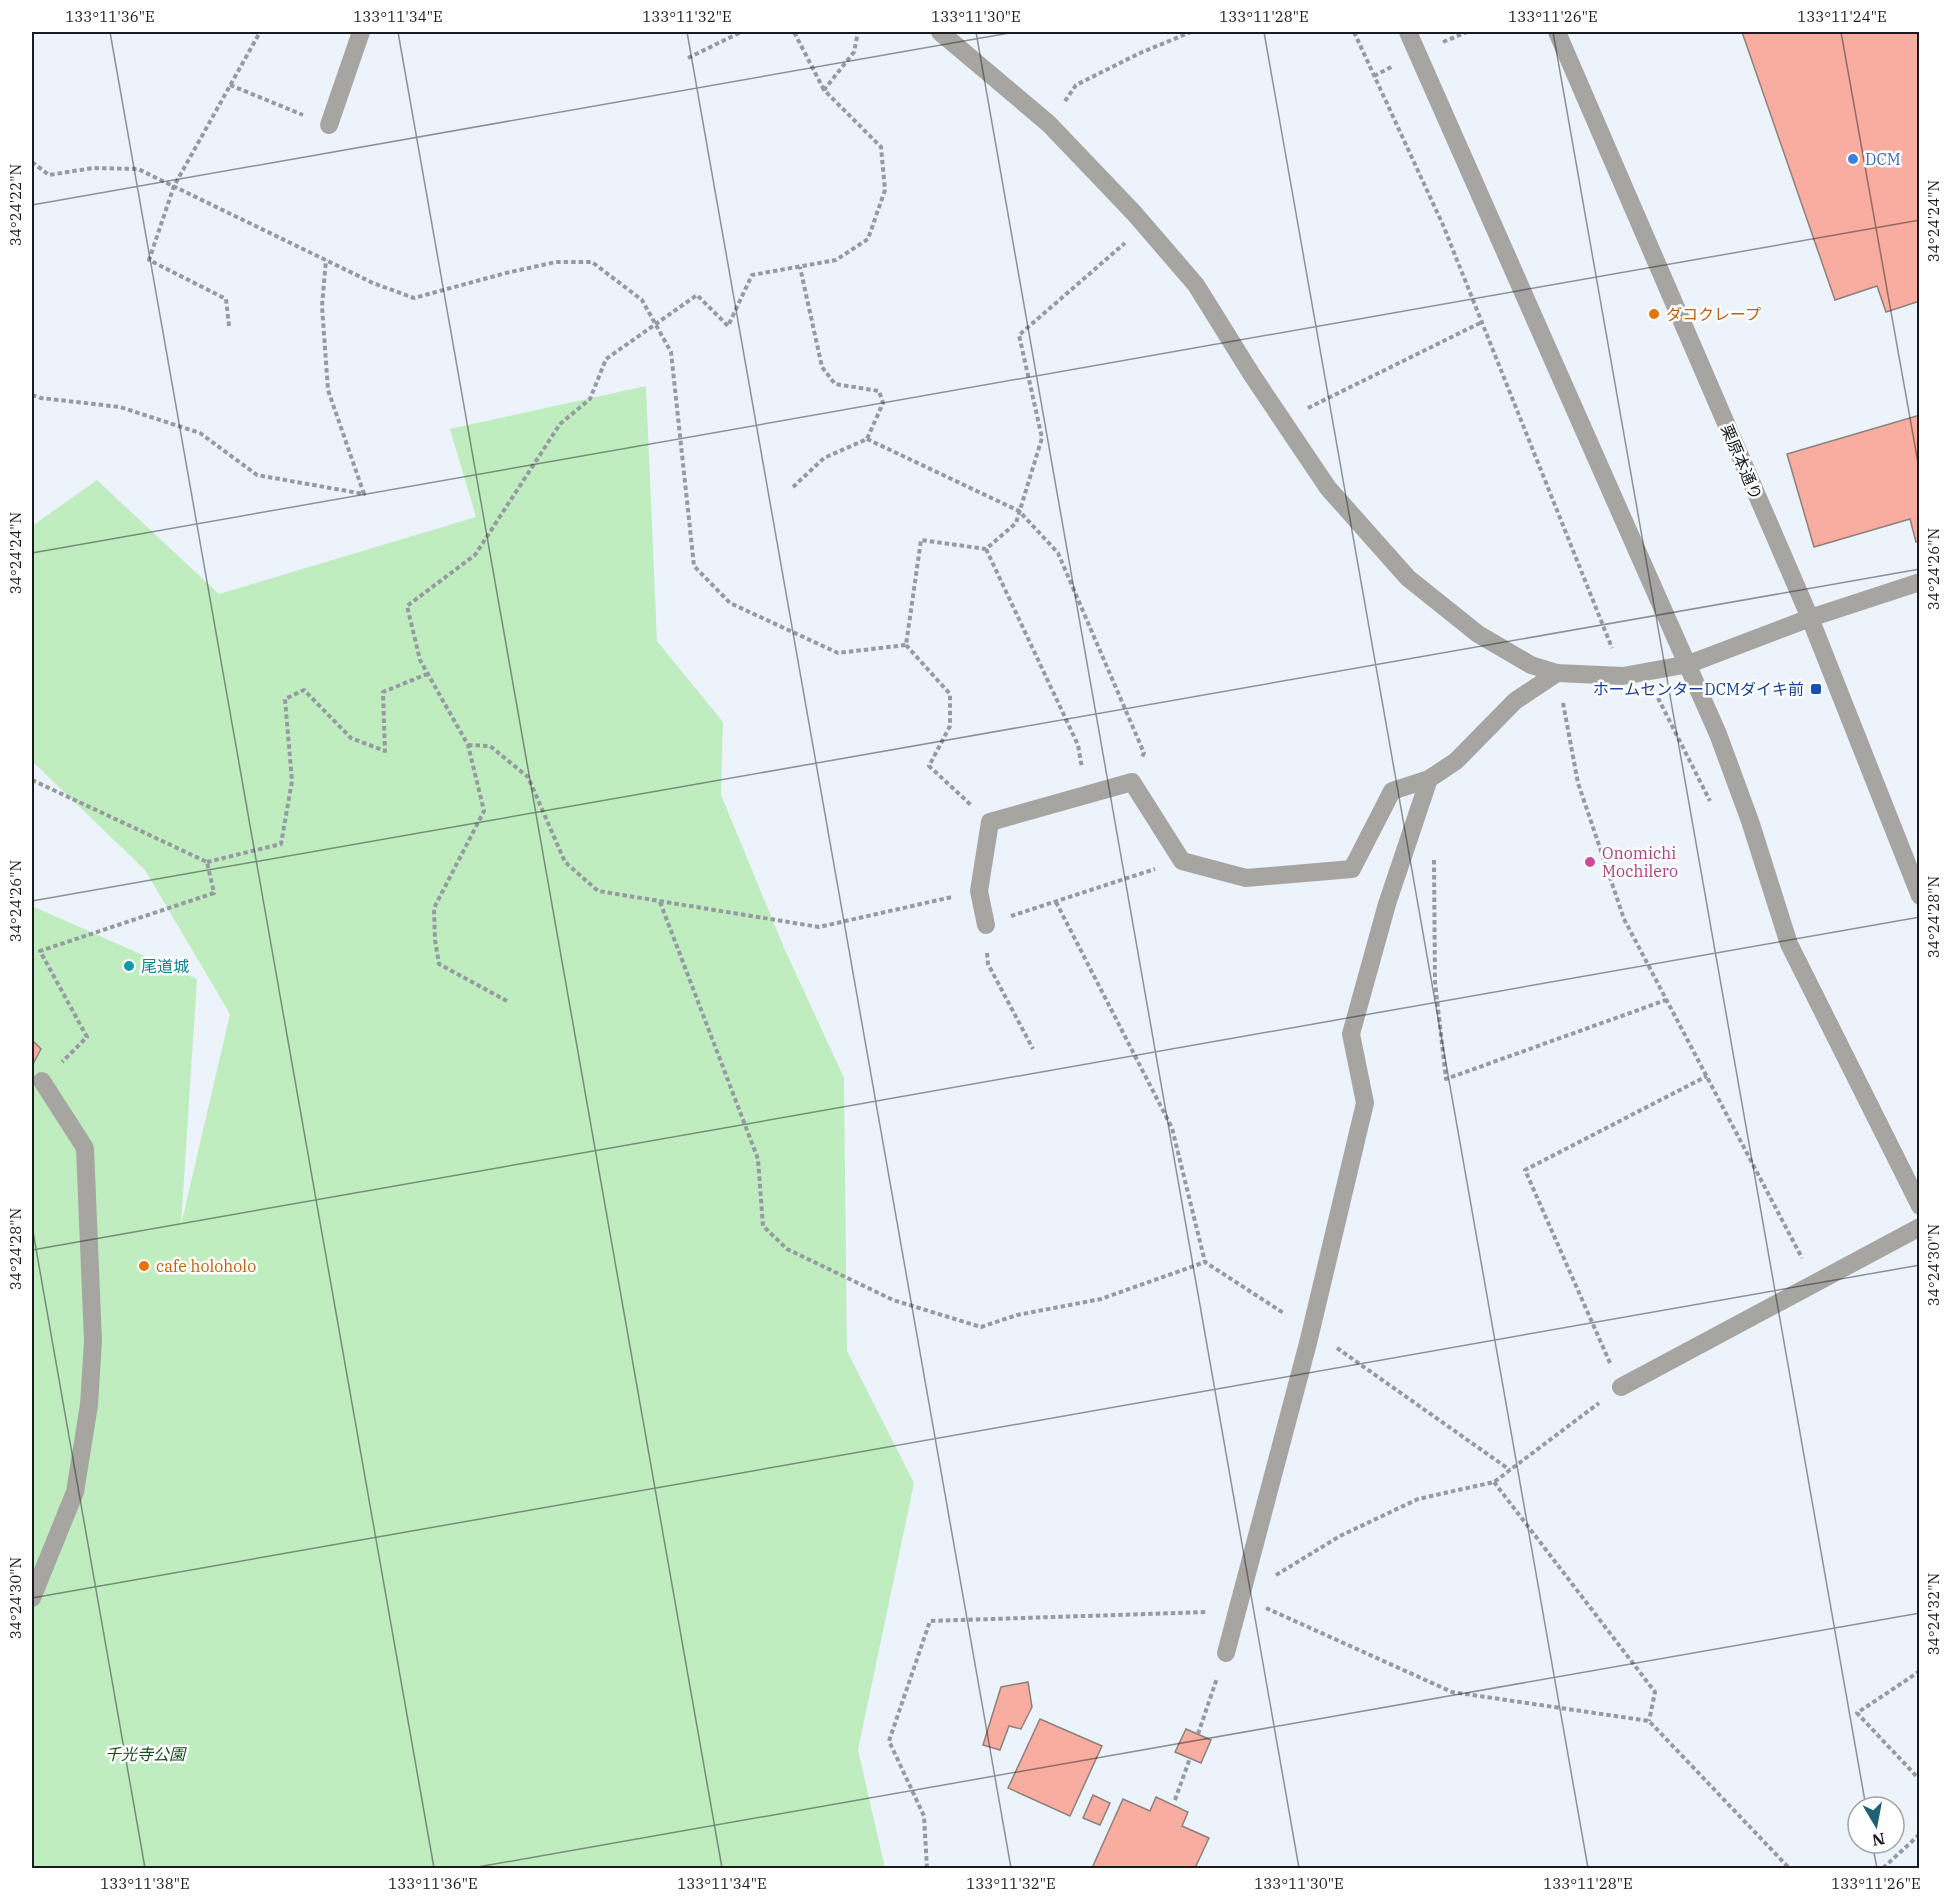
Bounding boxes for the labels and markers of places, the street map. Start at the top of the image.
place label: DCM [1865,149,1901,169]
marker: DCM [1846,152,1860,166]
place label: ダコクレープ [1666,304,1761,324]
marker: ダコクレープ [1647,307,1661,321]
place label: ホームセンターDCMダイキ前 [1593,679,1804,699]
marker: ホームセンターDCMダイキ前 [1809,682,1823,696]
place label: Onomichi Mochilero [1602,843,1678,881]
marker: Onomichi Mochilero [1583,855,1597,869]
place label: 尾道城 [141,956,189,976]
marker: 尾道城 [122,959,136,973]
place label: cafe holoholo [156,1256,256,1276]
marker: cafe holoholo [137,1259,151,1273]

